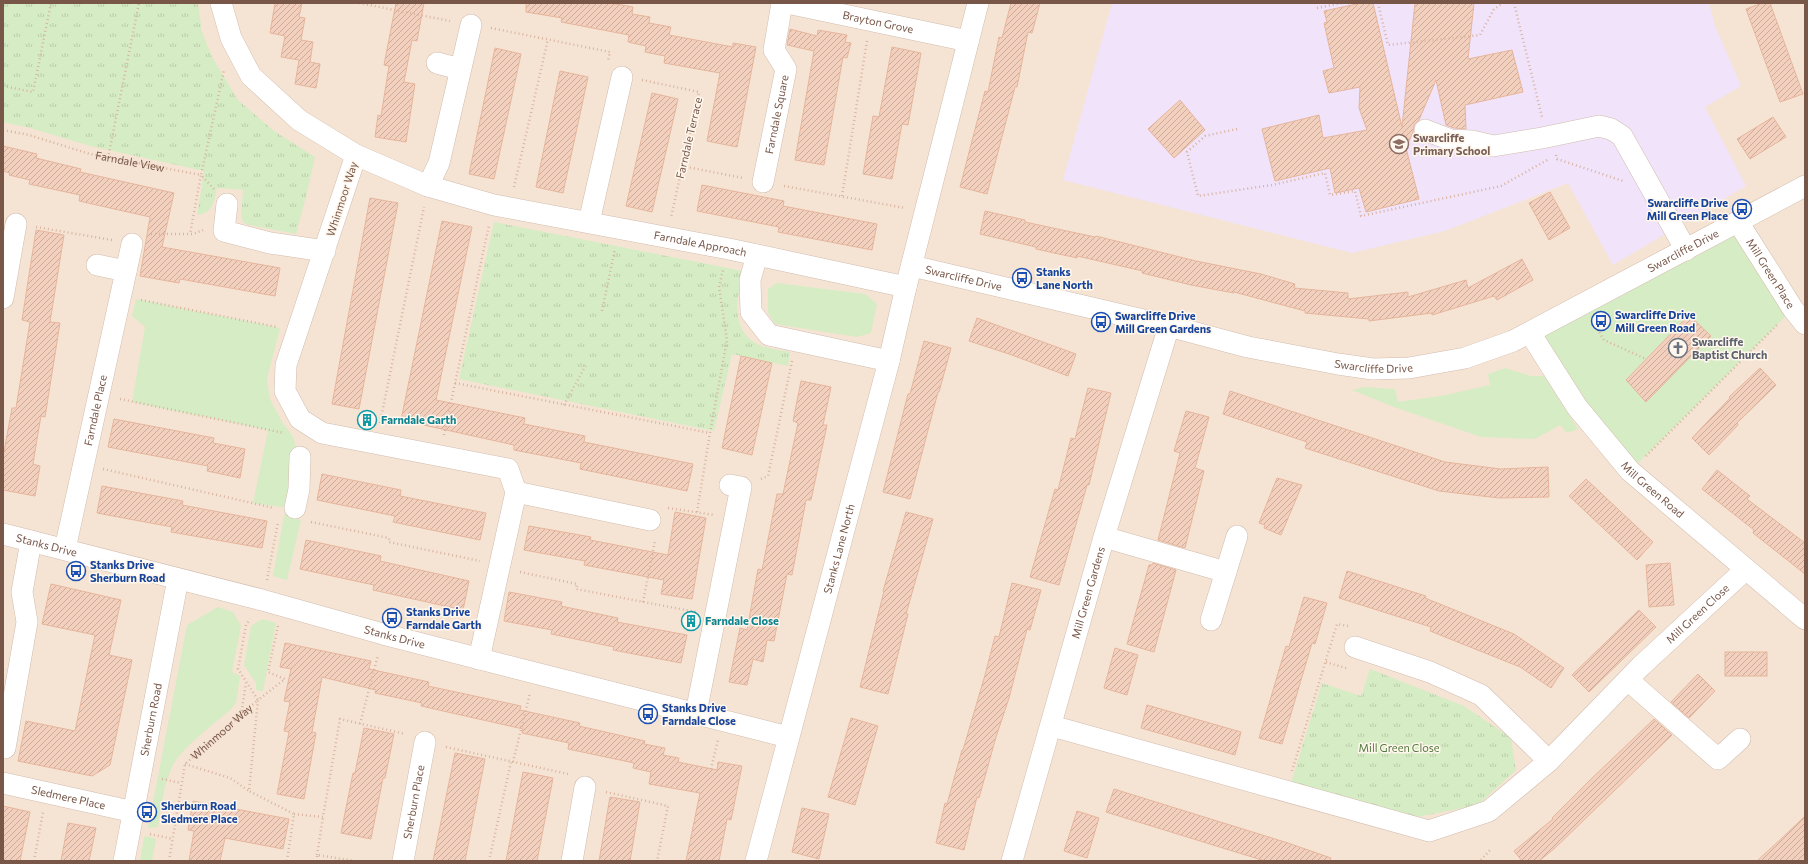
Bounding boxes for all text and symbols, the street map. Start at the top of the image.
street label: Brayton Grove [841,8,915,35]
street label: Farndale Square [762,73,791,155]
street label: Farndale Terrace [673,96,704,180]
place label: Swarcliffe Primary School [1413,131,1490,157]
school or university icon: Swarcliffe Primary School [1388,133,1410,155]
street label: Farndale View [94,148,166,174]
street label: Whinmoor Way [323,160,360,238]
place label: Swarcliffe Drive Mill Green Place [1647,196,1728,222]
bus stop icon: Swarcliffe Drive Mill Green Place [1731,198,1753,220]
street label: Swarcliffe Drive [1645,226,1721,274]
street label: Farndale Approach [653,228,748,259]
street label: Mill Green Place [1744,236,1798,311]
street label: Swarcliffe Drive [924,262,1004,293]
place label: Stanks Lane North [1036,265,1093,291]
bus stop icon: Stanks Lane North [1011,267,1033,289]
place label: Swarcliffe Drive Mill Green Road [1615,308,1696,334]
place label: Swarcliffe Drive Mill Green Gardens [1115,309,1211,335]
bus stop icon: Swarcliffe Drive Mill Green Road [1590,310,1612,332]
bus stop icon: Swarcliffe Drive Mill Green Gardens [1090,311,1112,333]
place label: Swarcliffe Baptist Church [1692,335,1767,361]
church icon: Swarcliffe Baptist Church [1667,337,1689,359]
street label: Swarcliffe Drive [1333,356,1414,375]
street label: Farndale Place [81,373,109,447]
building icon: Farndale Garth [356,409,378,431]
place label: Farndale Garth [381,413,456,426]
street label: Mill Green Road [1619,459,1687,520]
street label: Stanks Lane North [820,502,857,595]
street label: Stanks Drive [15,531,79,559]
street label: Mill Green Gardens [1069,545,1107,640]
place label: Stanks Drive Sherburn Road [90,558,165,584]
bus stop icon: Stanks Drive Sherburn Road [65,560,87,582]
street label: Mill Green Close [1663,581,1732,646]
place label: Stanks Drive Farndale Garth [406,605,481,631]
bus stop icon: Stanks Drive Farndale Garth [381,607,403,629]
building icon: Farndale Close [680,610,702,632]
place label: Farndale Close [705,614,779,627]
street label: Stanks Drive [363,622,427,651]
street label: Sherburn Road [137,682,164,757]
street label: Whinmoor Way [188,701,255,762]
place label: Stanks Drive Farndale Close [662,701,736,727]
bus stop icon: Stanks Drive Farndale Close [637,703,659,725]
park label: Mill Green Close [1359,741,1440,754]
street label: Sherburn Place [400,764,427,840]
street label: Sledmere Place [30,782,107,812]
place label: Sherburn Road Sledmere Place [161,799,238,825]
bus stop icon: Sherburn Road Sledmere Place [136,801,158,823]

